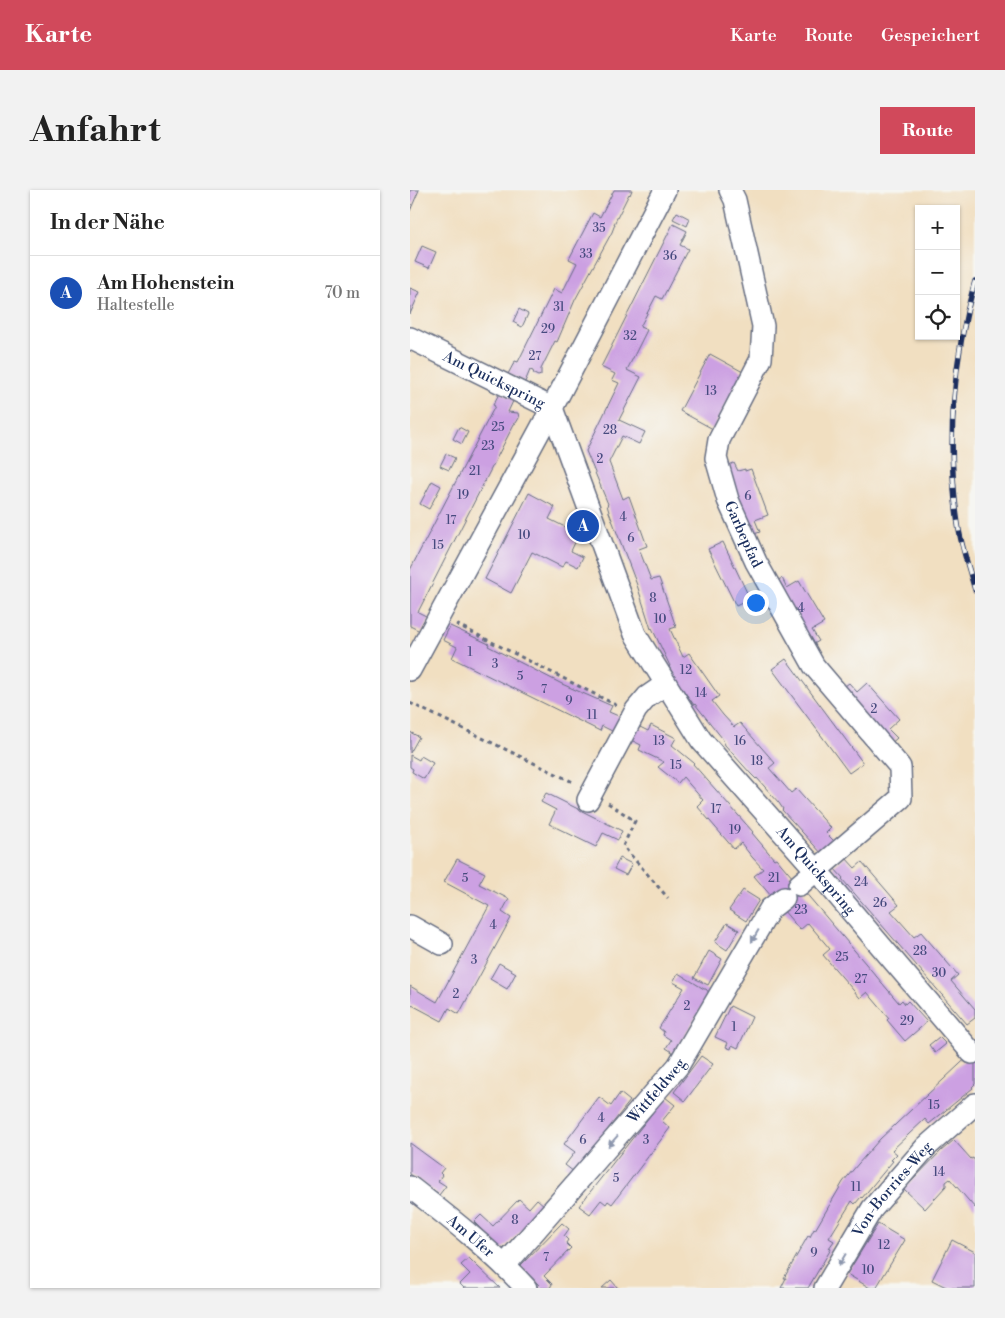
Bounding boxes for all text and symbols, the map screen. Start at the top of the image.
text: Karte [25,20,92,50]
text: Karte [730,24,777,47]
text: Route [805,24,853,47]
text: Gespeichert [881,24,980,47]
button: Route [880,107,975,154]
text: Anfahrt [30,109,161,152]
map controls [915,205,960,340]
button: + [915,205,960,250]
text: In der Nähe [50,210,165,236]
house number: 35 [592,221,606,236]
house number: 33 [579,247,593,262]
house number: 36 [663,249,677,264]
button: − [915,250,960,295]
text: Am Hohenstein [97,271,234,295]
text: A [60,283,72,303]
text: 70 m [324,283,360,303]
text: Haltestelle [97,295,175,315]
button: locate [915,295,960,340]
house number: 31 [553,300,566,315]
house number: 29 [541,322,555,337]
house number: 32 [623,329,637,344]
street label: Am Quickspring [439,346,549,413]
house number: 27 [529,349,541,364]
house number: 13 [705,384,717,399]
house number: 25 [491,420,505,435]
house number: 28 [603,423,617,438]
house number: 23 [481,439,495,454]
house number: 2 [597,452,604,467]
house number: 21 [469,464,482,479]
house number: 19 [457,488,469,503]
house number: 6 [744,489,752,504]
street label: Garbepfad [720,498,767,571]
pin: A [567,507,599,545]
house number: 4 [619,510,627,525]
house number: 17 [446,513,456,528]
house number: 10 [518,528,530,543]
house number: 6 [627,531,635,546]
house number: 15 [432,538,444,553]
your location [743,590,769,616]
house number: 8 [649,591,657,606]
house number: 4 [797,601,805,616]
house number: 10 [654,612,666,627]
house number: 1 [467,645,473,660]
house number: 3 [492,657,499,672]
house number: 12 [680,663,692,678]
house number: 5 [517,669,524,684]
house number: 7 [541,682,547,697]
house number: 14 [695,686,707,701]
house number: 9 [565,694,573,709]
house number: 2 [871,702,878,717]
house number: 11 [587,708,598,723]
house number: 13 [653,734,665,749]
house number: 16 [734,734,746,749]
house number: 18 [751,754,763,769]
house number: 15 [670,758,682,773]
house number: 17 [711,802,721,817]
street label: Am Quickspring [772,822,860,919]
house number: 19 [729,823,741,838]
house number: 5 [462,871,469,886]
house number: 21 [768,871,781,886]
house number: 24 [854,875,868,890]
house number: 26 [873,896,887,911]
house number: 23 [794,903,808,918]
house number: 4 [489,918,497,933]
one-way arrow [750,929,759,942]
house number: 28 [913,944,927,959]
house number: 25 [835,950,849,965]
house number: 3 [471,953,478,968]
house number: 30 [932,966,946,981]
house number: 27 [855,972,867,987]
house number: 2 [453,987,460,1002]
house number: 2 [684,999,691,1014]
house number: 29 [900,1014,914,1029]
house number: 1 [731,1020,737,1035]
street label: Wittfeldweg [623,1055,690,1128]
house number: 15 [928,1098,940,1113]
house number: 4 [597,1111,605,1126]
house number: 6 [579,1133,587,1148]
house number: 3 [643,1133,650,1148]
one-way arrow [608,1134,619,1147]
street label: Von-Borries-Weg [848,1137,936,1241]
house number: 14 [933,1165,945,1180]
house number: 5 [613,1171,620,1186]
house number: 11 [851,1180,862,1195]
street label: Am Ufer [442,1210,499,1262]
house number: 8 [511,1213,519,1228]
house number: 12 [878,1238,890,1253]
house number: 9 [810,1246,818,1261]
house number: 7 [543,1250,549,1265]
one-way arrow [837,1253,846,1266]
house number: 10 [862,1263,874,1278]

